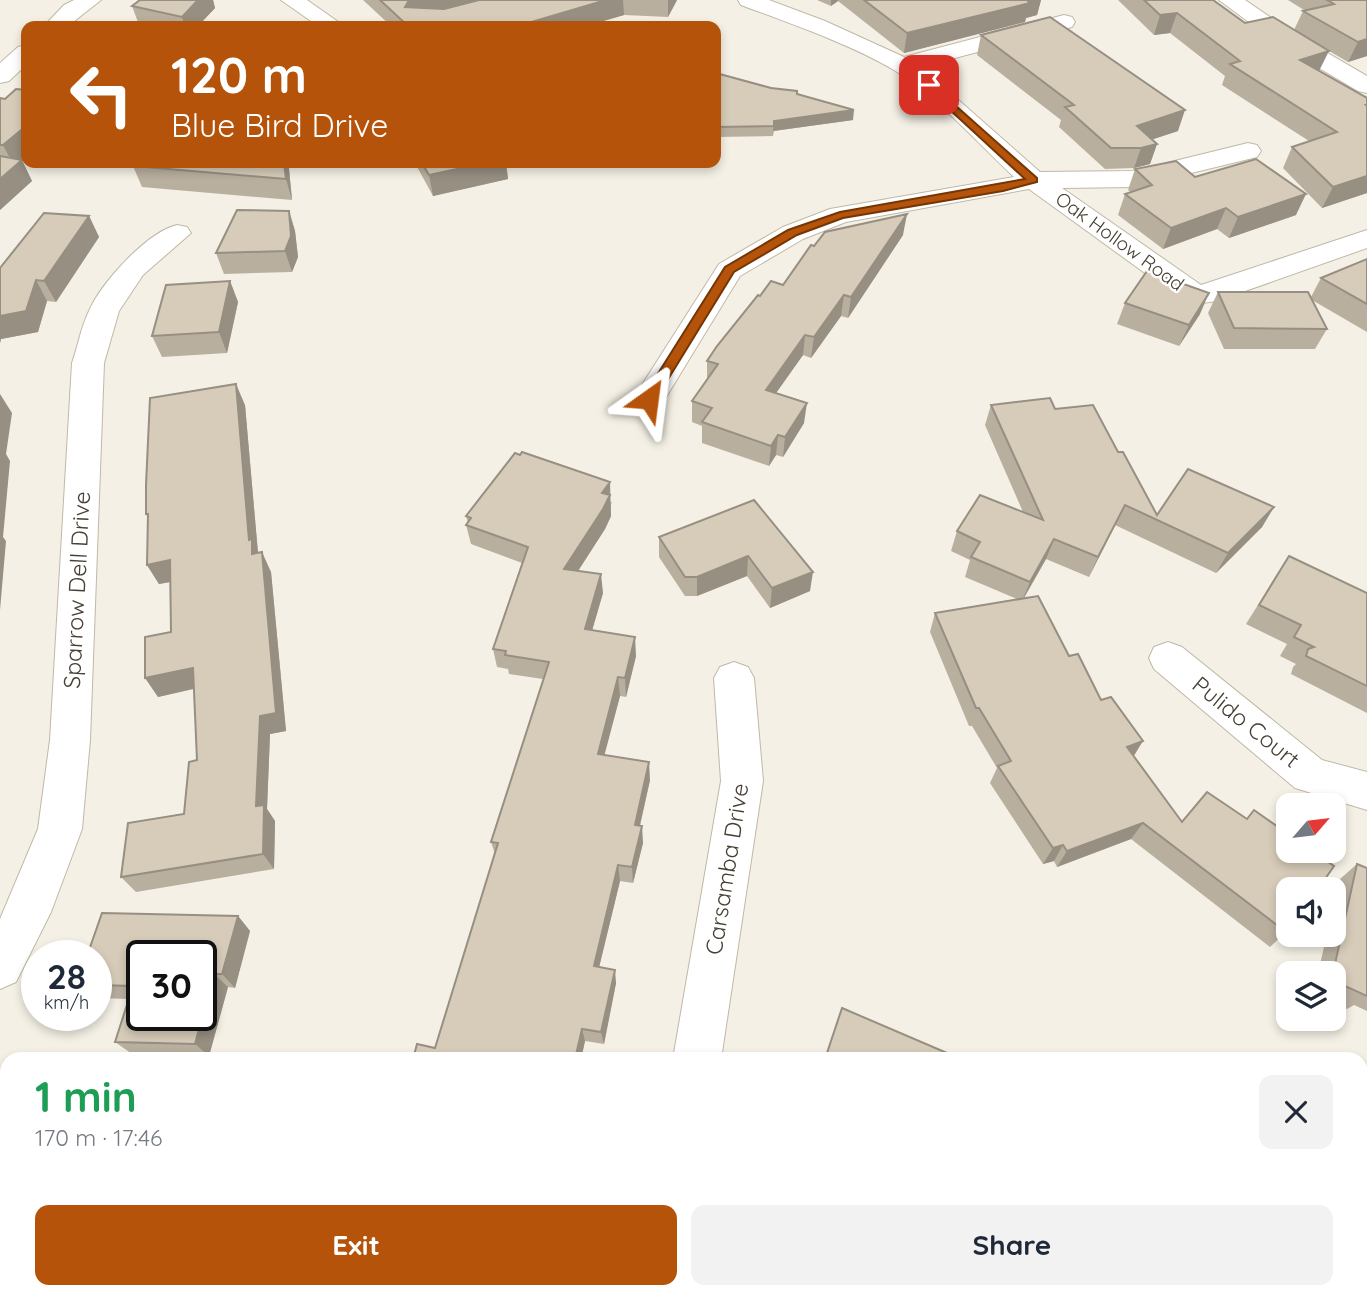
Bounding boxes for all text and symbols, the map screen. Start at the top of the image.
text: 120 m [171,44,307,105]
icon: left [56,49,147,140]
pin [899,55,959,115]
icon: arrive [910,66,948,104]
text: Blue Bird Drive [171,105,388,145]
street label: Oak Hollow Road [1051,186,1189,296]
position arrow [612,362,686,436]
street label: Sparrow Dell Drive [57,491,96,689]
street label: Pulido Court [1187,670,1306,774]
street label: Carsamba Drive [699,781,754,957]
north arrow [1276,793,1346,863]
map controls [1276,793,1346,1031]
button: sound [1276,877,1346,947]
speed limit sign: 30 [126,940,217,1031]
text: 28 [47,954,86,998]
button: layers [1276,961,1346,1031]
text: km/h [44,991,89,1014]
text: 1 min [35,1070,137,1123]
button: close [1259,1075,1333,1149]
text: 170 m · 17:46 [35,1123,162,1152]
button: Exit [35,1205,677,1285]
button: Share [691,1205,1333,1285]

